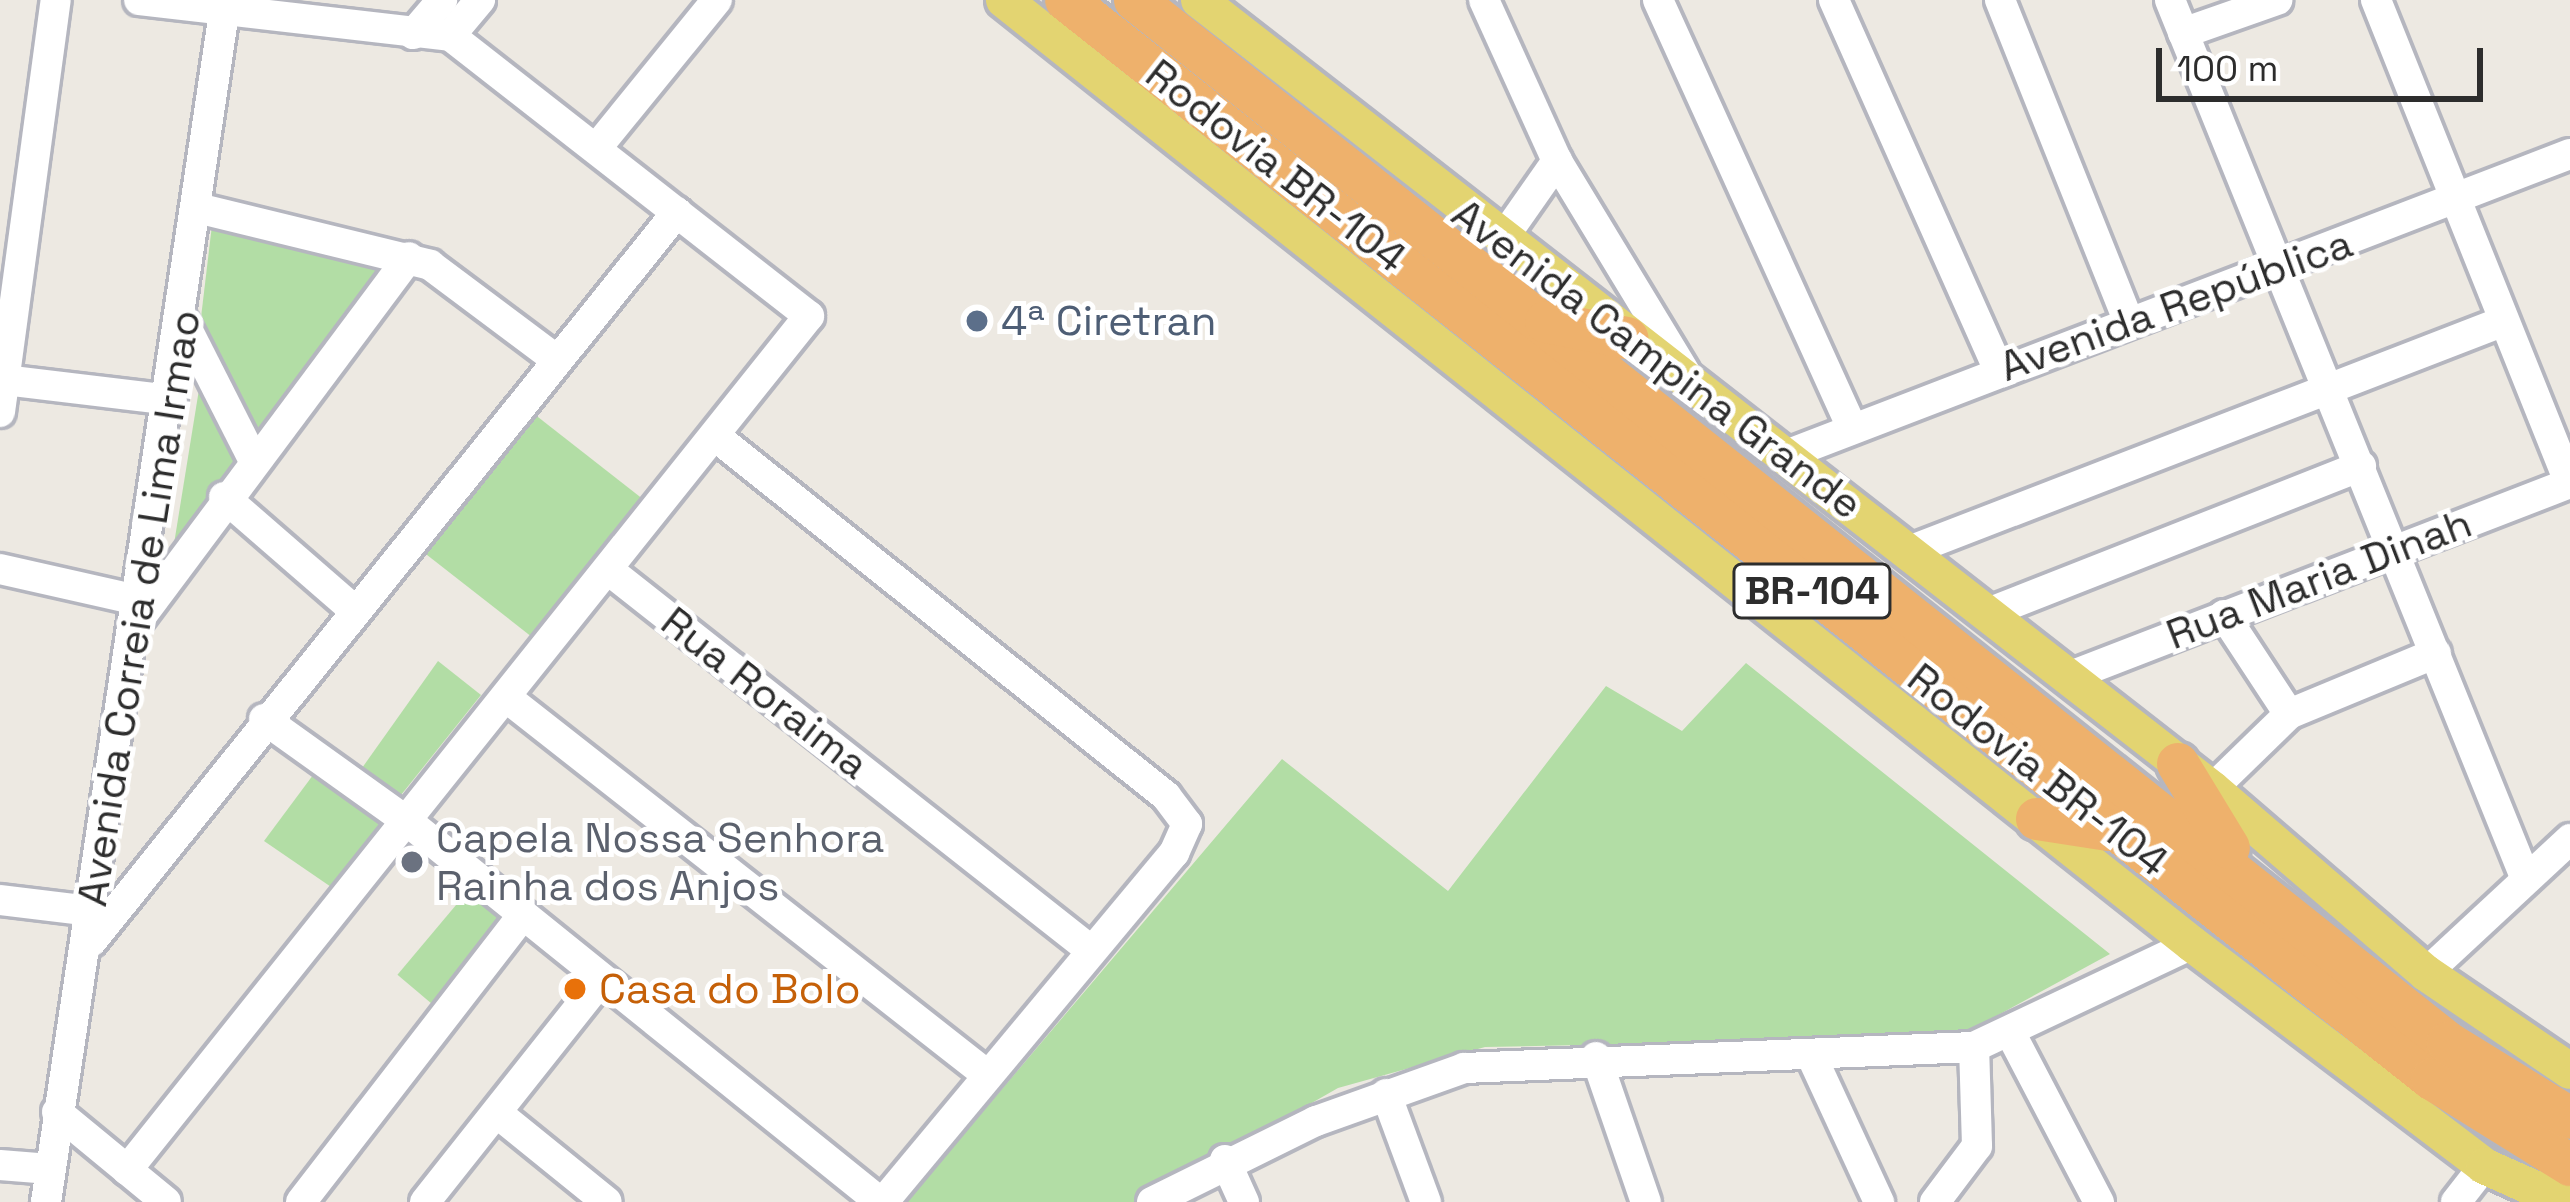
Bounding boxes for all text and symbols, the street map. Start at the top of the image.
scale bar [2162,24,2489,98]
text: 100 m [2177,46,2278,92]
street label: Rodovia BR-104 [1136,49,1416,283]
street label: Avenida Campina Grande [1442,188,1872,530]
street label: Avenida República [1993,218,2359,392]
place label: 4ª Ciretran [1001,296,1216,346]
street label: Avenida Correia de Lima Irmao [67,306,211,910]
marker: 4ª Ciretran [964,308,990,334]
street label: Rua Maria Dinah [2159,498,2479,660]
road number: BR-104 [1731,558,1893,624]
street label: Rua Roraima [651,596,879,790]
street label: Rodovia BR-104 [1898,653,2178,887]
place label: Capela Nossa Senhora Rainha dos Anjos [436,813,884,912]
marker: Capela Nossa Senhora Rainha dos Anjos [399,849,425,875]
place label: Casa do Bolo [599,964,861,1014]
marker: Casa do Bolo [562,976,588,1002]

